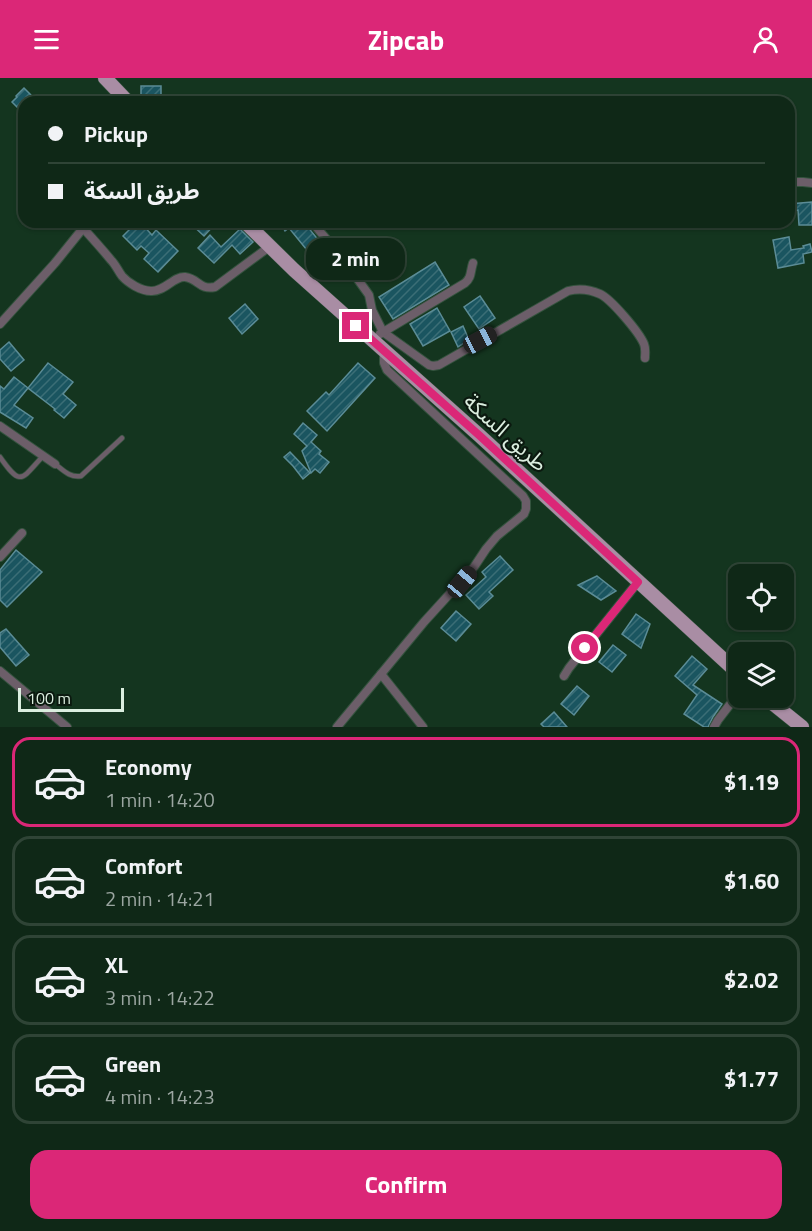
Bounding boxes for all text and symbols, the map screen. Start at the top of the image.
text: Zipcab [368,19,444,60]
icon: menu [30,23,63,56]
icon: person [749,23,782,56]
text: Pickup [84,117,148,151]
text: طريق السكة [84,174,199,208]
callout: 2 min [306,239,406,281]
text: 2 min [331,243,380,274]
route end [342,312,369,339]
car [460,324,500,356]
street label: طريق السكة [456,385,556,479]
car [444,562,480,602]
map controls [728,564,794,708]
button: locate [728,564,794,630]
route start [571,634,598,661]
button: layers [728,642,794,708]
scale bar [18,685,124,712]
text: 100 m [27,686,71,710]
text: Economy [105,750,192,784]
icon: car [33,755,87,809]
text: $1.19 [724,765,779,799]
text: 1 min · 14:20 [105,784,215,815]
text: Comfort [105,849,183,883]
icon: car [33,854,87,908]
text: $1.60 [724,864,779,898]
text: 2 min · 14:21 [105,883,215,914]
text: XL [105,948,128,982]
icon: car [33,953,87,1007]
text: $2.02 [724,963,779,997]
text: 3 min · 14:22 [105,982,215,1013]
text: Green [105,1047,161,1081]
icon: car [33,1052,87,1106]
text: $1.77 [724,1062,779,1096]
text: 4 min · 14:23 [105,1081,215,1112]
button: Confirm [30,1150,782,1219]

